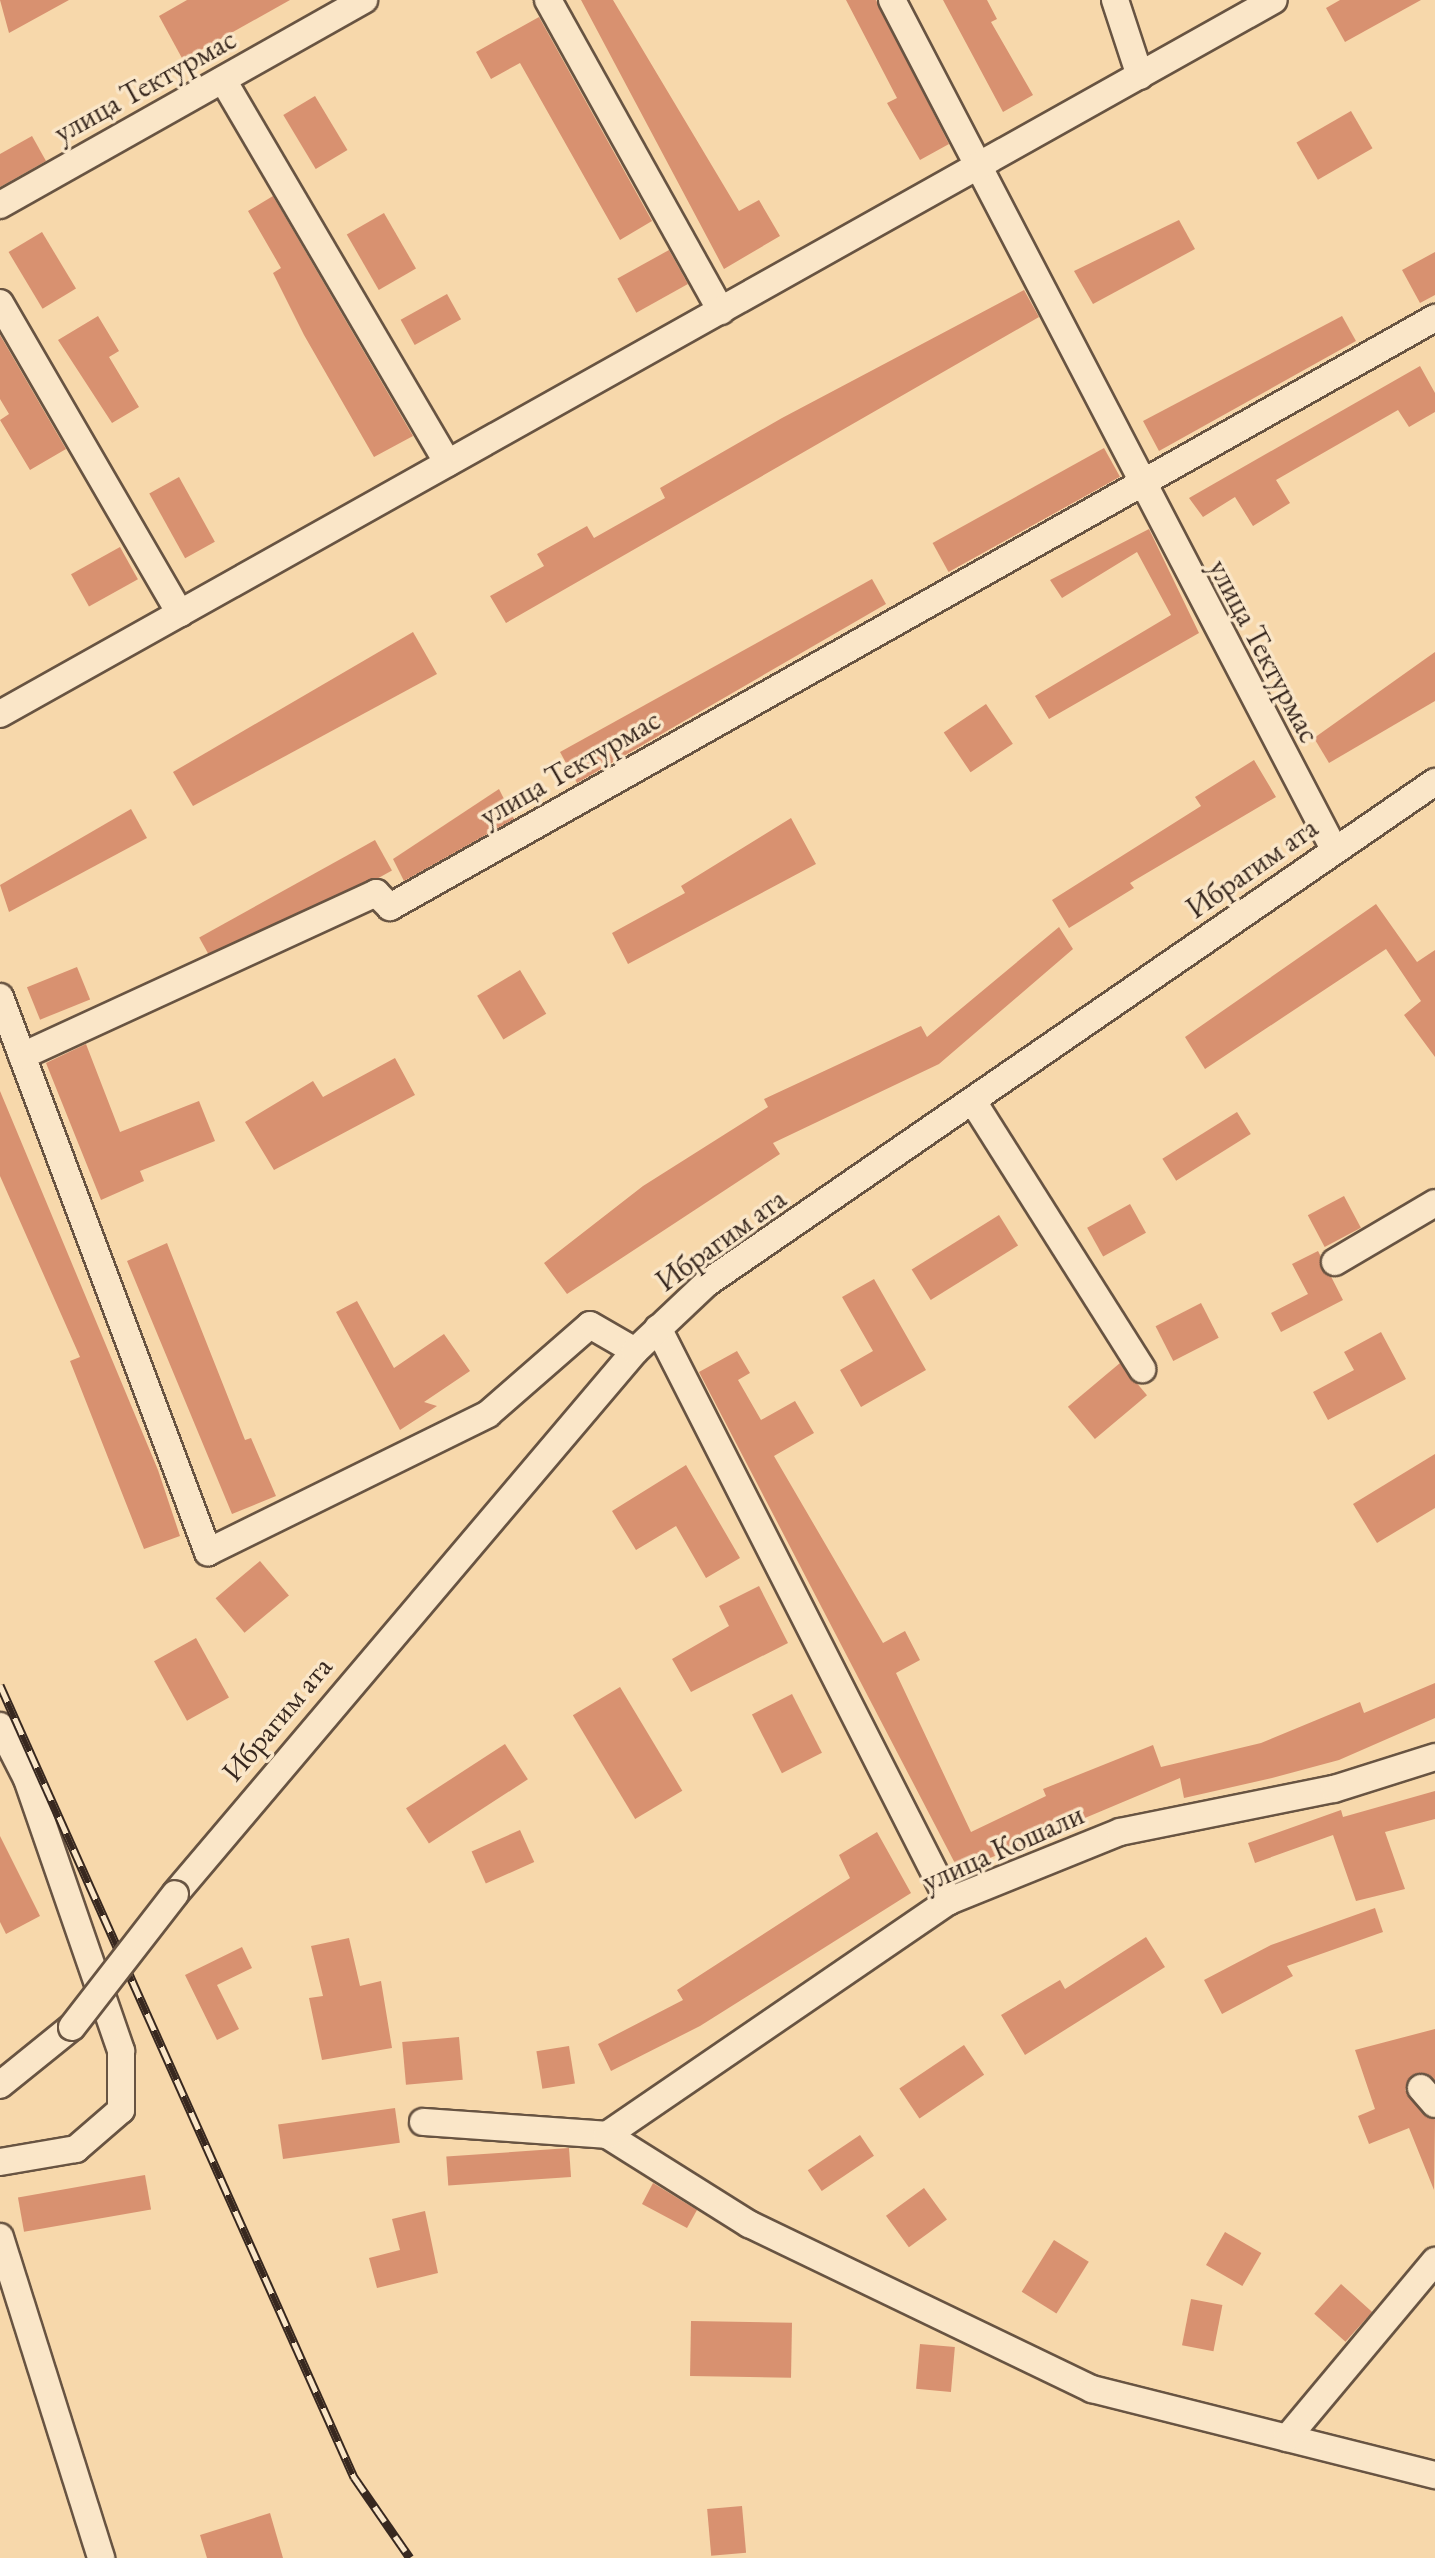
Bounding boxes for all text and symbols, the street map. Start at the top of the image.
street label: улица Тектурмас [48,21,242,151]
street label: улица Тектурмас [1201,553,1327,749]
street label: улица Тектурмас [473,702,667,834]
street label: Ибрагим ата [1179,810,1325,926]
street label: Ибрагим ата [649,1181,793,1299]
street label: Ибрагим ата [214,1649,340,1789]
street label: улица Кошали [917,1796,1089,1900]

